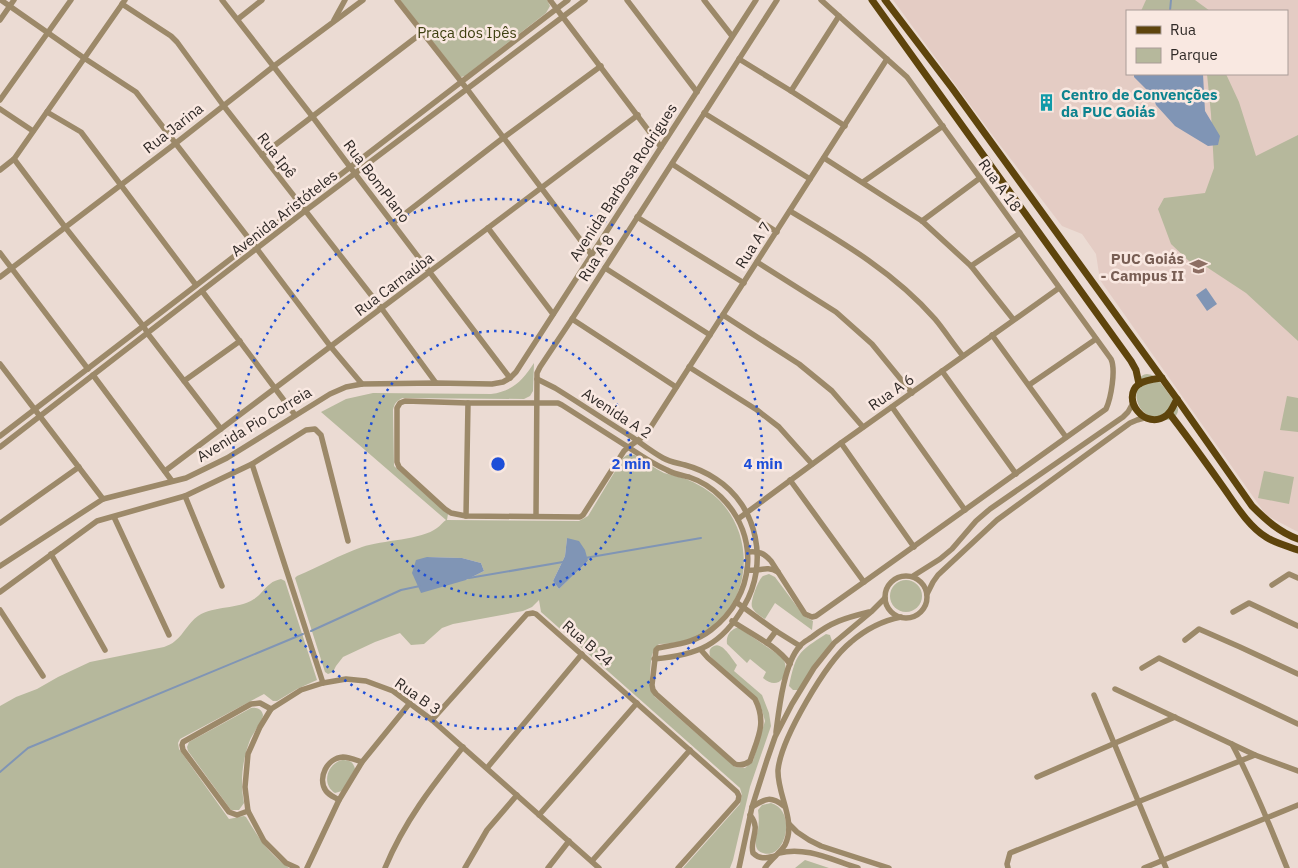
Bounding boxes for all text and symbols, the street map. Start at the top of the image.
legend [1126,10,1288,75]
text: Rua [1170,20,1196,39]
park label: Praça dos Ipês [417,23,517,42]
text: Parque [1170,45,1218,64]
place label: Centro de Convenções da PUC Goiás [1061,85,1218,121]
building icon: Centro de Convenções da PUC Goiás [1037,93,1057,113]
street label: Rua Jarina [139,99,207,157]
street label: Avenida Barbosa Rodrigues [565,100,681,264]
street label: Rua Ipê [253,128,301,182]
street label: Rua BomPlano [340,136,414,226]
street label: Rua A 18 [974,155,1026,215]
street label: Avenida Aristóteles [227,165,341,261]
street label: Rua A 7 [731,218,775,272]
street label: Rua A 8 [574,231,618,285]
street label: Rua Carnaúba [351,248,437,320]
place label: PUC Goiás - Campus II [1101,249,1184,285]
school or university icon: PUC Goiás - Campus II [1188,257,1208,277]
street label: Rua A 6 [864,369,918,415]
street label: Avenida Pio Correia [193,382,315,466]
street label: Avenida A 2 [578,383,656,443]
text: 2 min [611,454,651,473]
text: 4 min [743,454,783,473]
centre of rings [489,455,507,473]
street label: Rua B 24 [559,616,617,670]
street label: Rua B 3 [391,673,445,719]

